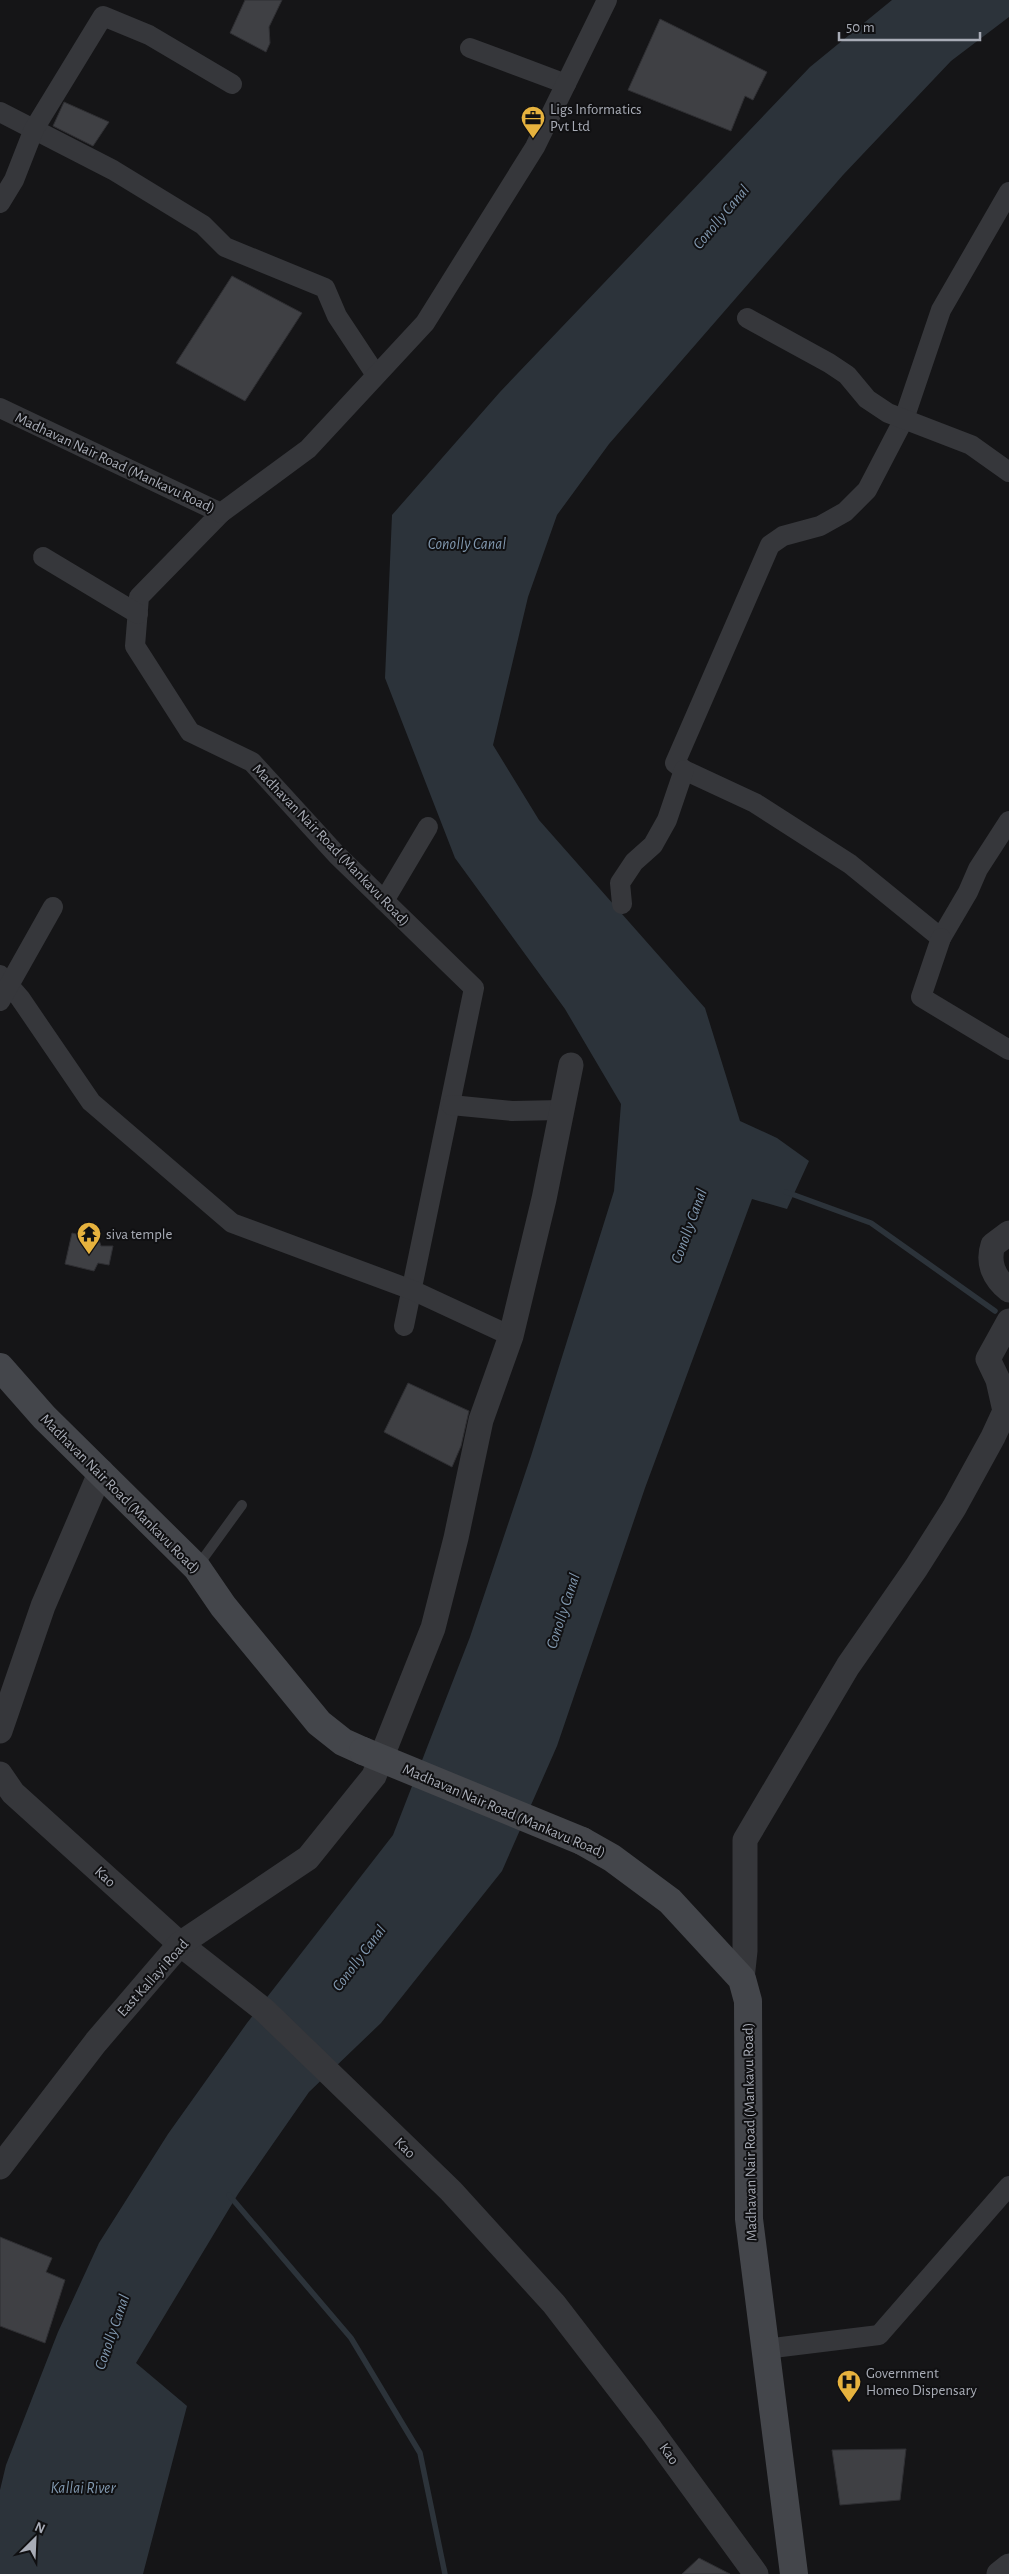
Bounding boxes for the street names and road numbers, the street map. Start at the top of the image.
street label: Madhavan Nair Road (Mankavu Road) [13,410,217,516]
street label: Madhavan Nair Road (Mankavu Road) [250,761,412,929]
street label: Madhavan Nair Road (Mankavu Road) [37,1411,203,1577]
street label: Madhavan Nair Road (Mankavu Road) [400,1761,608,1861]
street label: Kao [92,1864,118,1890]
street label: East Kallayi Road [115,1936,192,2019]
street label: Madhavan Nair Road (Mankavu Road) [741,2022,759,2242]
street label: Kao [392,2135,418,2161]
street label: Kao [656,2441,682,2467]

